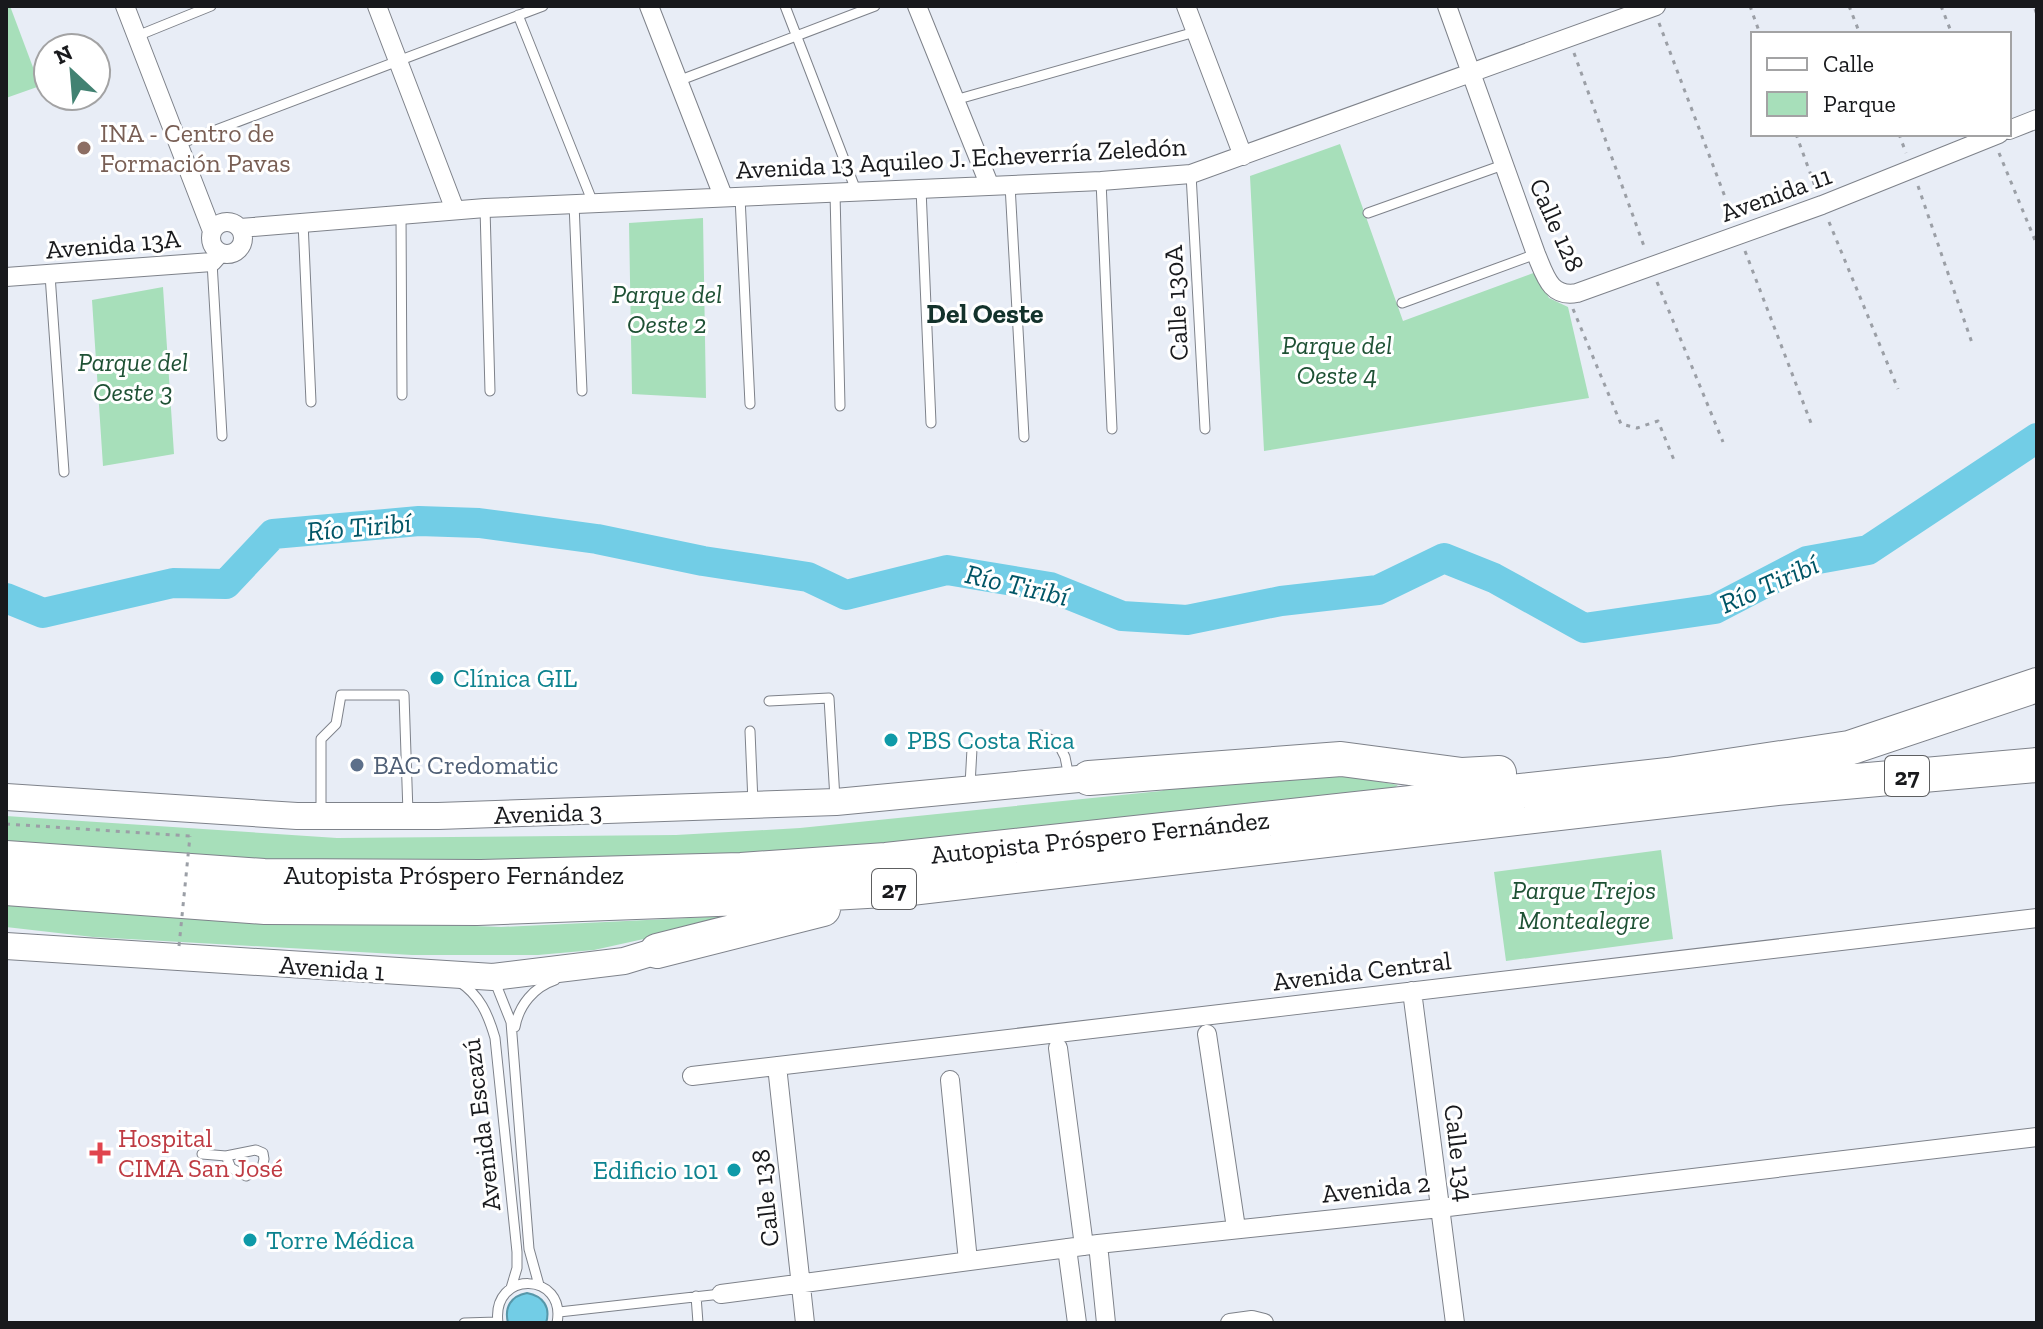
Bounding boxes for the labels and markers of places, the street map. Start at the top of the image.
place label: INA - Centro de Formación Pavas [100,117,291,179]
marker: INA - Centro de Formación Pavas [75,139,93,157]
place label: Clínica GIL [453,662,577,694]
marker: Clínica GIL [428,669,446,687]
place label: PBS Costa Rica [907,724,1075,756]
marker: PBS Costa Rica [882,731,900,749]
place label: BAC Credomatic [373,749,559,781]
marker: BAC Credomatic [348,756,366,774]
place label: Hospital CIMA San José [118,1122,283,1184]
marker: Hospital CIMA San José [89,1142,111,1164]
place label: Edificio 101 [593,1154,718,1186]
marker: Edificio 101 [725,1161,743,1179]
place label: Torre Médica [266,1224,415,1256]
marker: Torre Médica [241,1231,259,1249]

